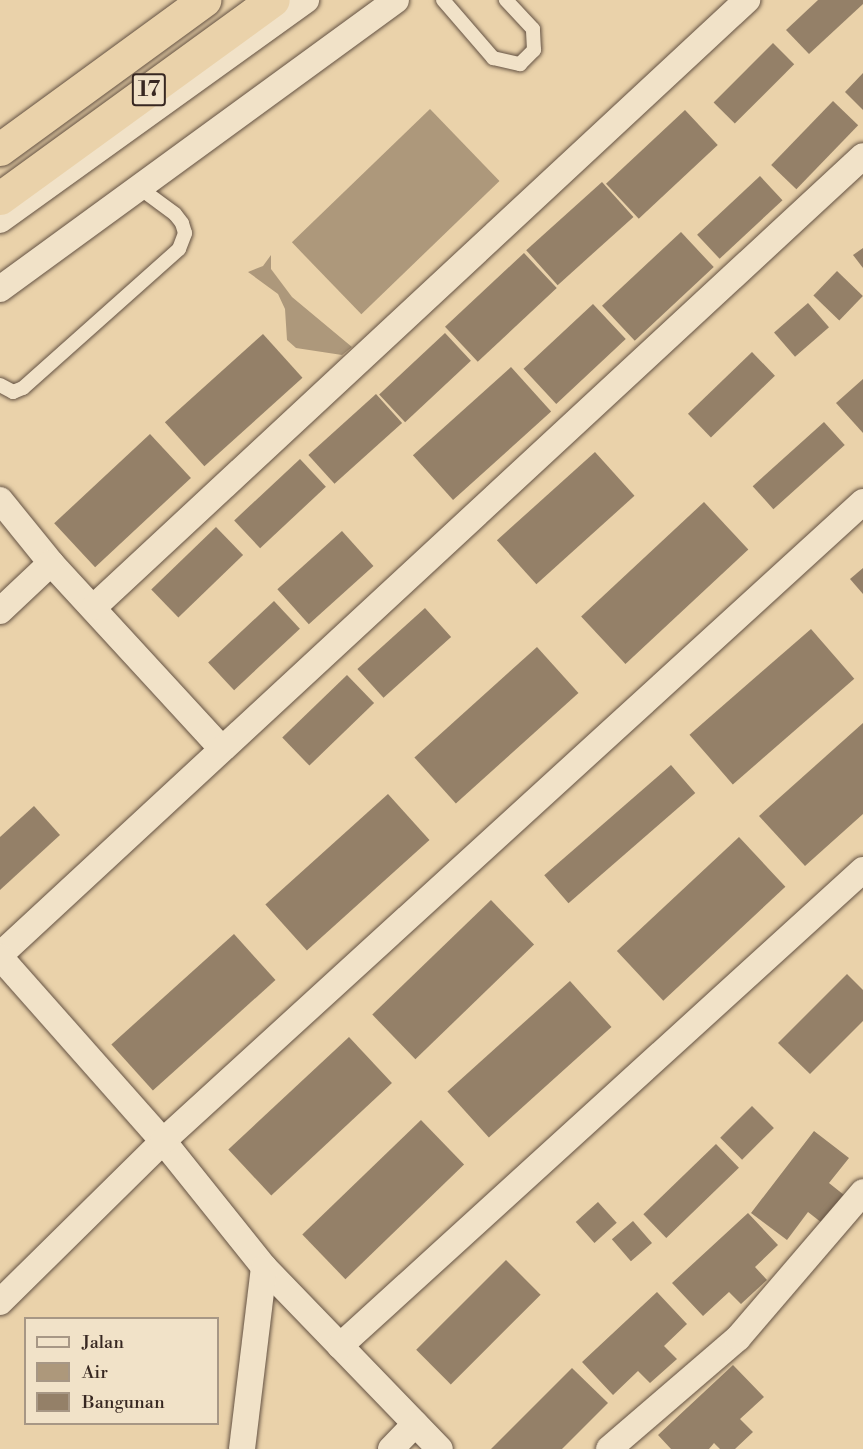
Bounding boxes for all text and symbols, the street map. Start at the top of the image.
road number: 17 [131,71,167,109]
legend [24,1317,219,1425]
text: Jalan [82,1331,124,1354]
text: Air [82,1361,108,1384]
text: Bangunan [82,1391,165,1414]

